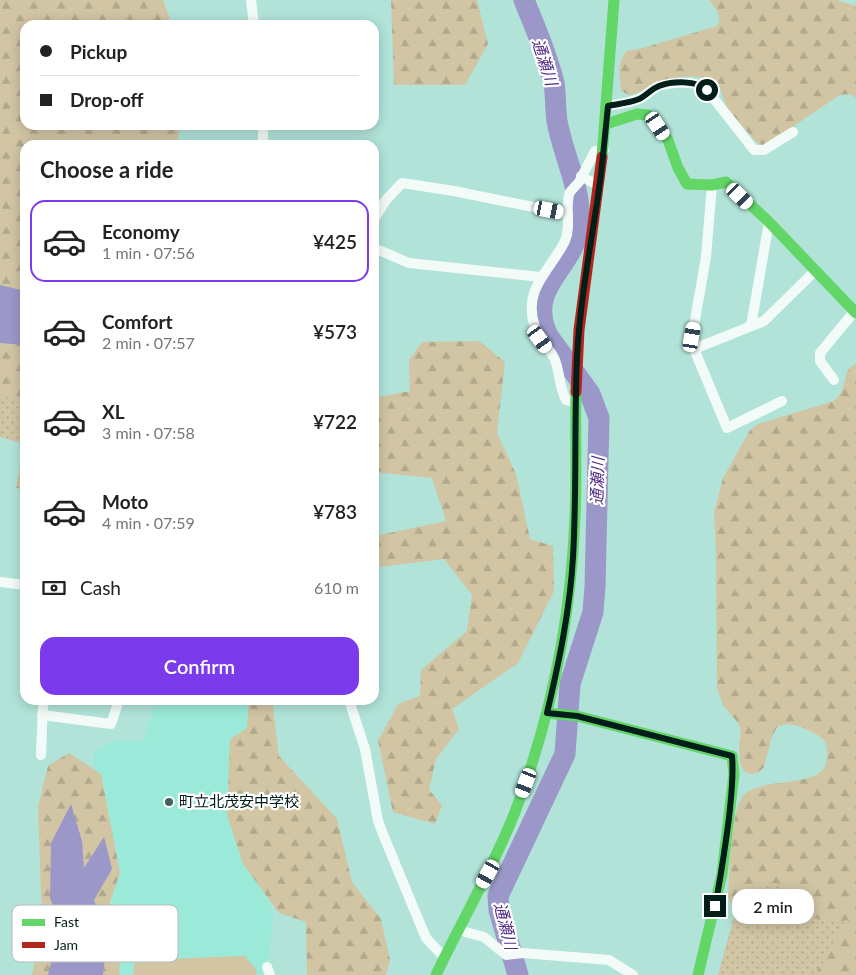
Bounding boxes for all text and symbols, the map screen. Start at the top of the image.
water label: 通瀬川 [529,36,563,90]
text: Pickup [70,40,127,63]
route start [696,79,718,101]
text: Drop-off [70,88,144,111]
car [643,109,672,143]
text: Choose a ride [40,156,174,183]
car [723,180,756,212]
car [532,200,565,220]
icon: car [42,219,87,264]
text: Economy [102,220,180,243]
text: ¥425 [313,230,357,253]
text: 1 min · 07:56 [102,243,195,262]
icon: car [42,309,87,354]
text: Comfort [102,310,173,333]
text: ¥573 [313,320,357,343]
car [682,321,701,353]
car [525,322,554,356]
text: 2 min · 07:57 [102,333,195,352]
icon: car [42,399,87,444]
text: XL [102,400,125,423]
text: ¥722 [313,410,357,433]
text: 3 min · 07:58 [102,423,195,442]
water label: 通瀬川 [586,455,607,505]
icon: car [42,489,87,534]
text: Moto [102,490,148,513]
text: ¥783 [313,500,357,523]
text: 4 min · 07:59 [102,513,195,532]
icon: cash [40,574,68,602]
text: Cash [80,576,121,599]
text: 610 m [314,578,359,597]
button: Confirm [40,637,359,695]
car [513,766,538,800]
place label: 町立北茂安中学校 [179,792,299,810]
marker: 町立北茂安中学校 [163,796,175,808]
car [474,857,501,891]
callout: 2 min [732,888,815,924]
route end [704,895,726,917]
text: 2 min [753,897,793,916]
water label: 通瀬川 [491,900,522,953]
legend [12,905,178,962]
text: Fast [54,913,79,930]
text: Jam [54,936,78,953]

